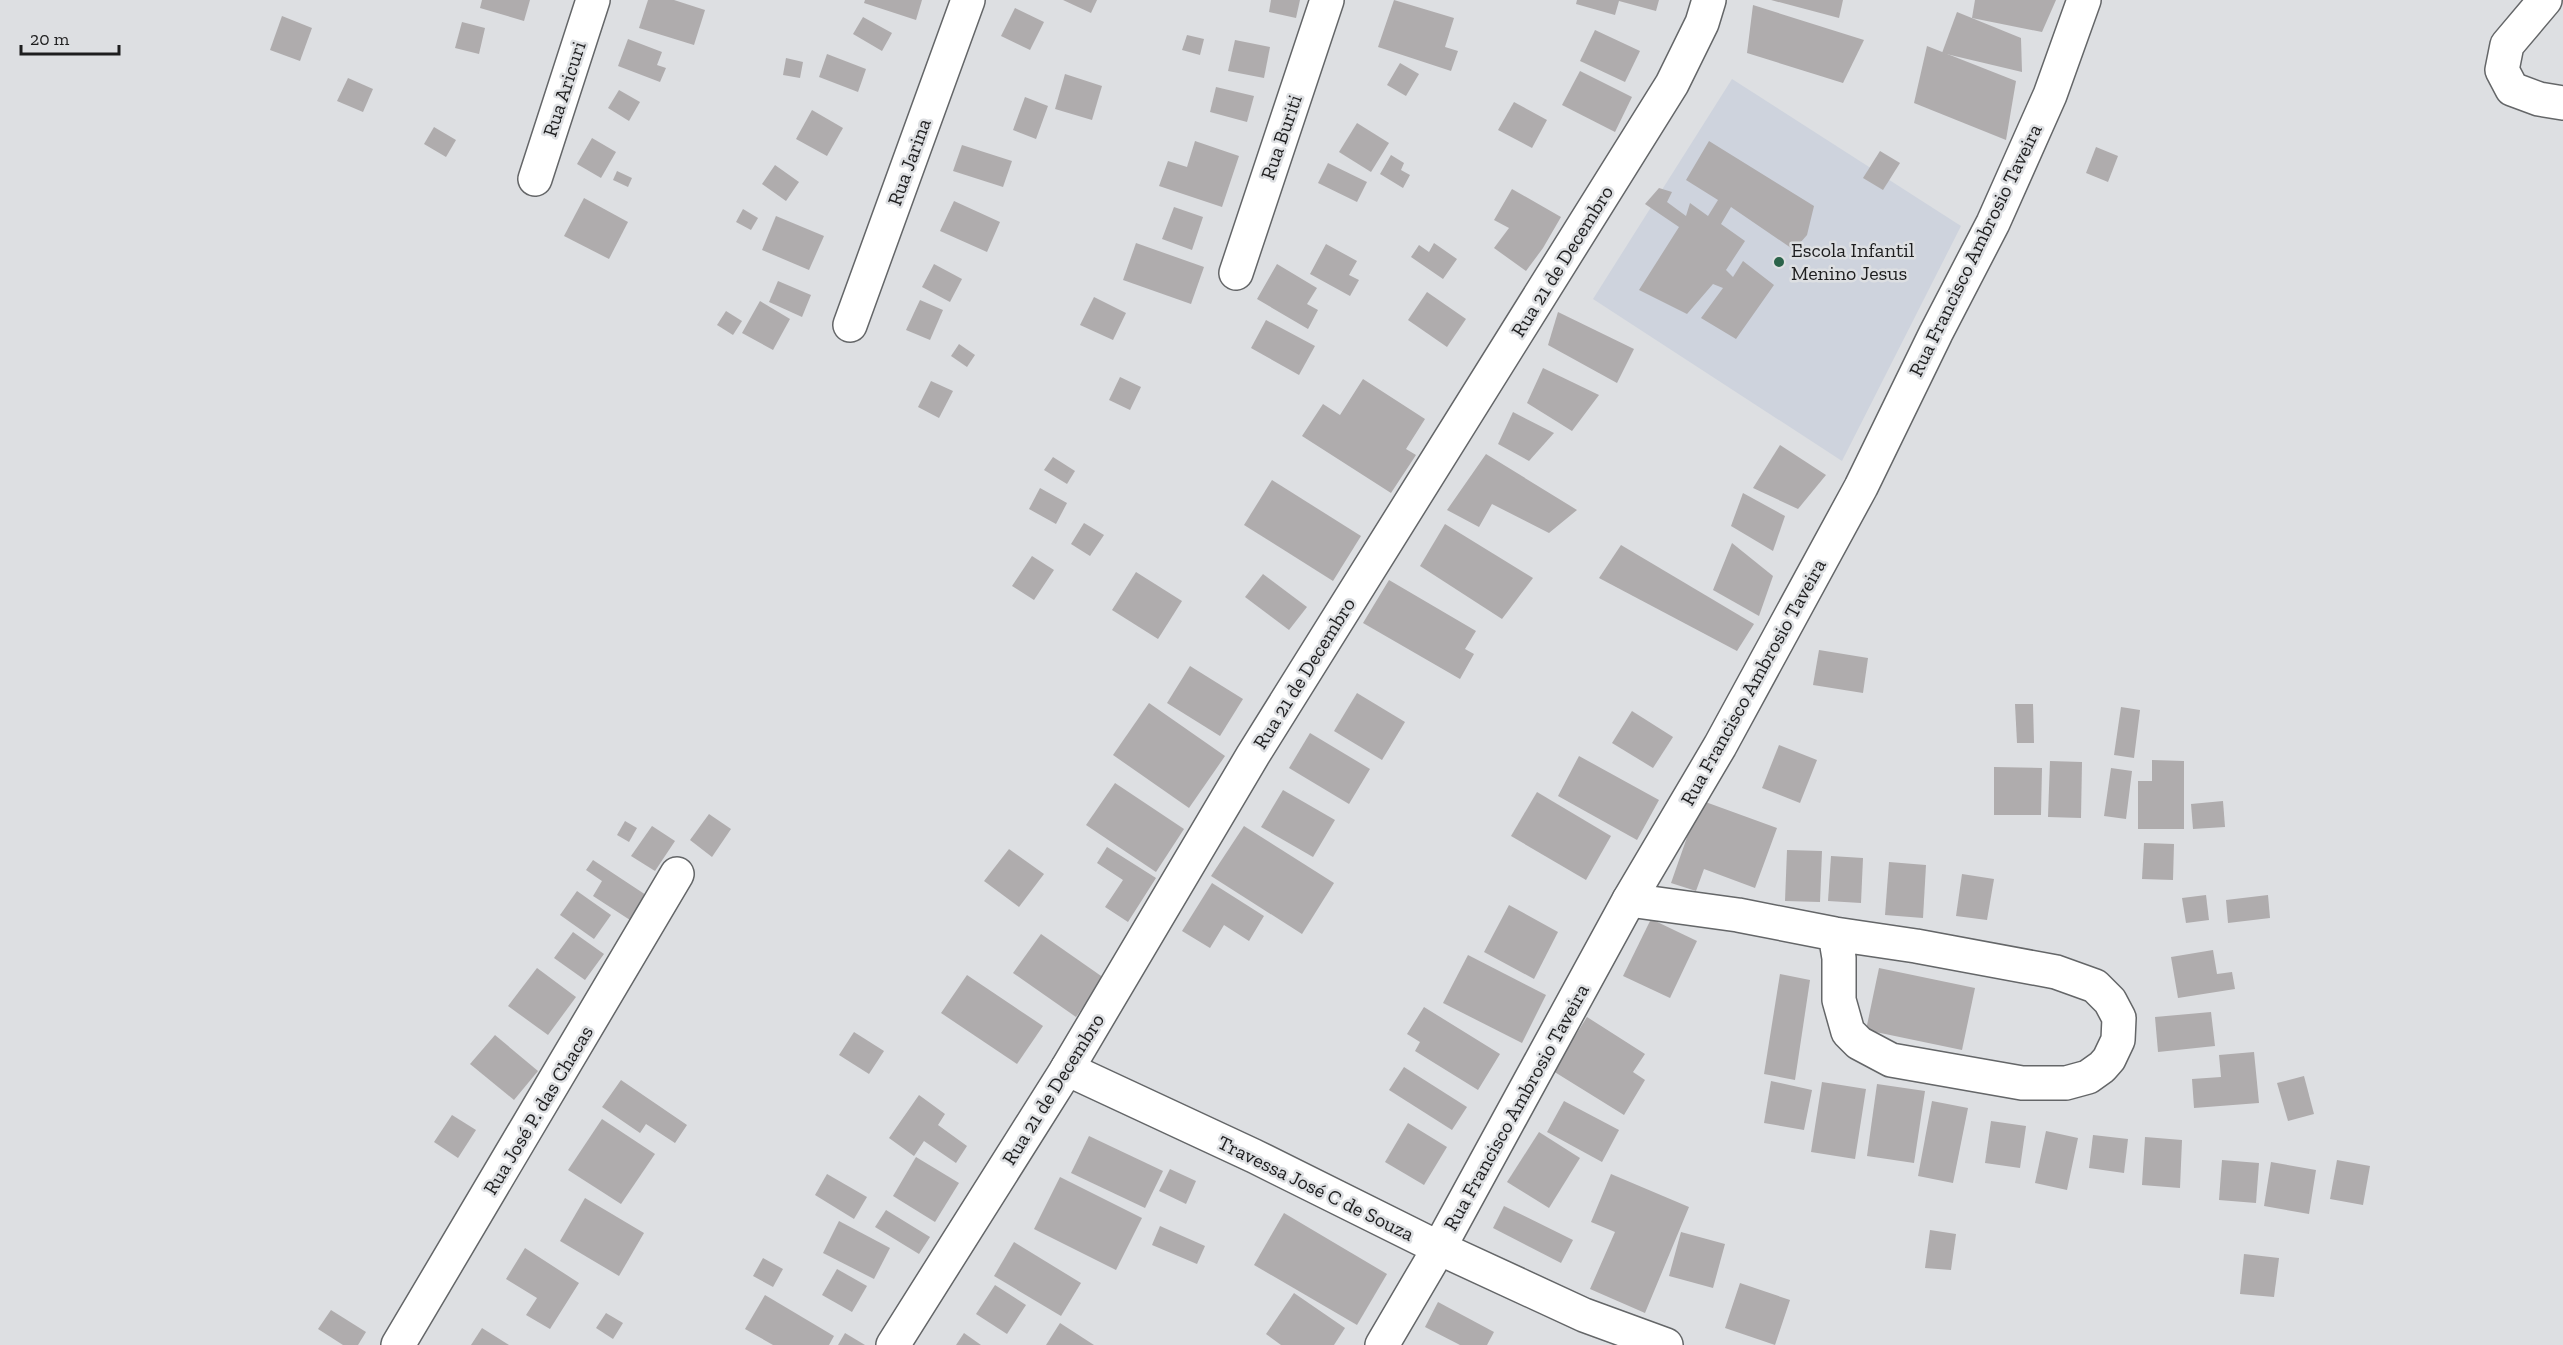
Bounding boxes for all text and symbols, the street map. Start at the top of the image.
scale bar [21,18,118,56]
text: 20 m [30,28,70,50]
street label: Rua Aricuri [537,38,591,140]
street label: Rua Buriti [1255,91,1307,183]
street label: Rua Jarina [882,115,936,209]
street label: Rua Francisco Ambrosio Taveira [1903,120,2047,380]
street label: Rua 21 de Decembro [1506,181,1618,341]
place label: Escola Infantil Menino Jesus [1791,238,1914,285]
marker: Escola Infantil Menino Jesus [1772,255,1786,269]
street label: Rua Francisco Ambrosio Taveira [1675,554,1831,809]
street label: Rua 21 de Decembro [1248,593,1360,753]
street label: Rua Francisco Ambrosio Taveira [1438,979,1594,1234]
street label: Rua 21 de Decembro [997,1009,1109,1169]
street label: Rua José P. das Chacas [478,1021,598,1199]
street label: Travessa José C de Souza [1214,1130,1418,1246]

